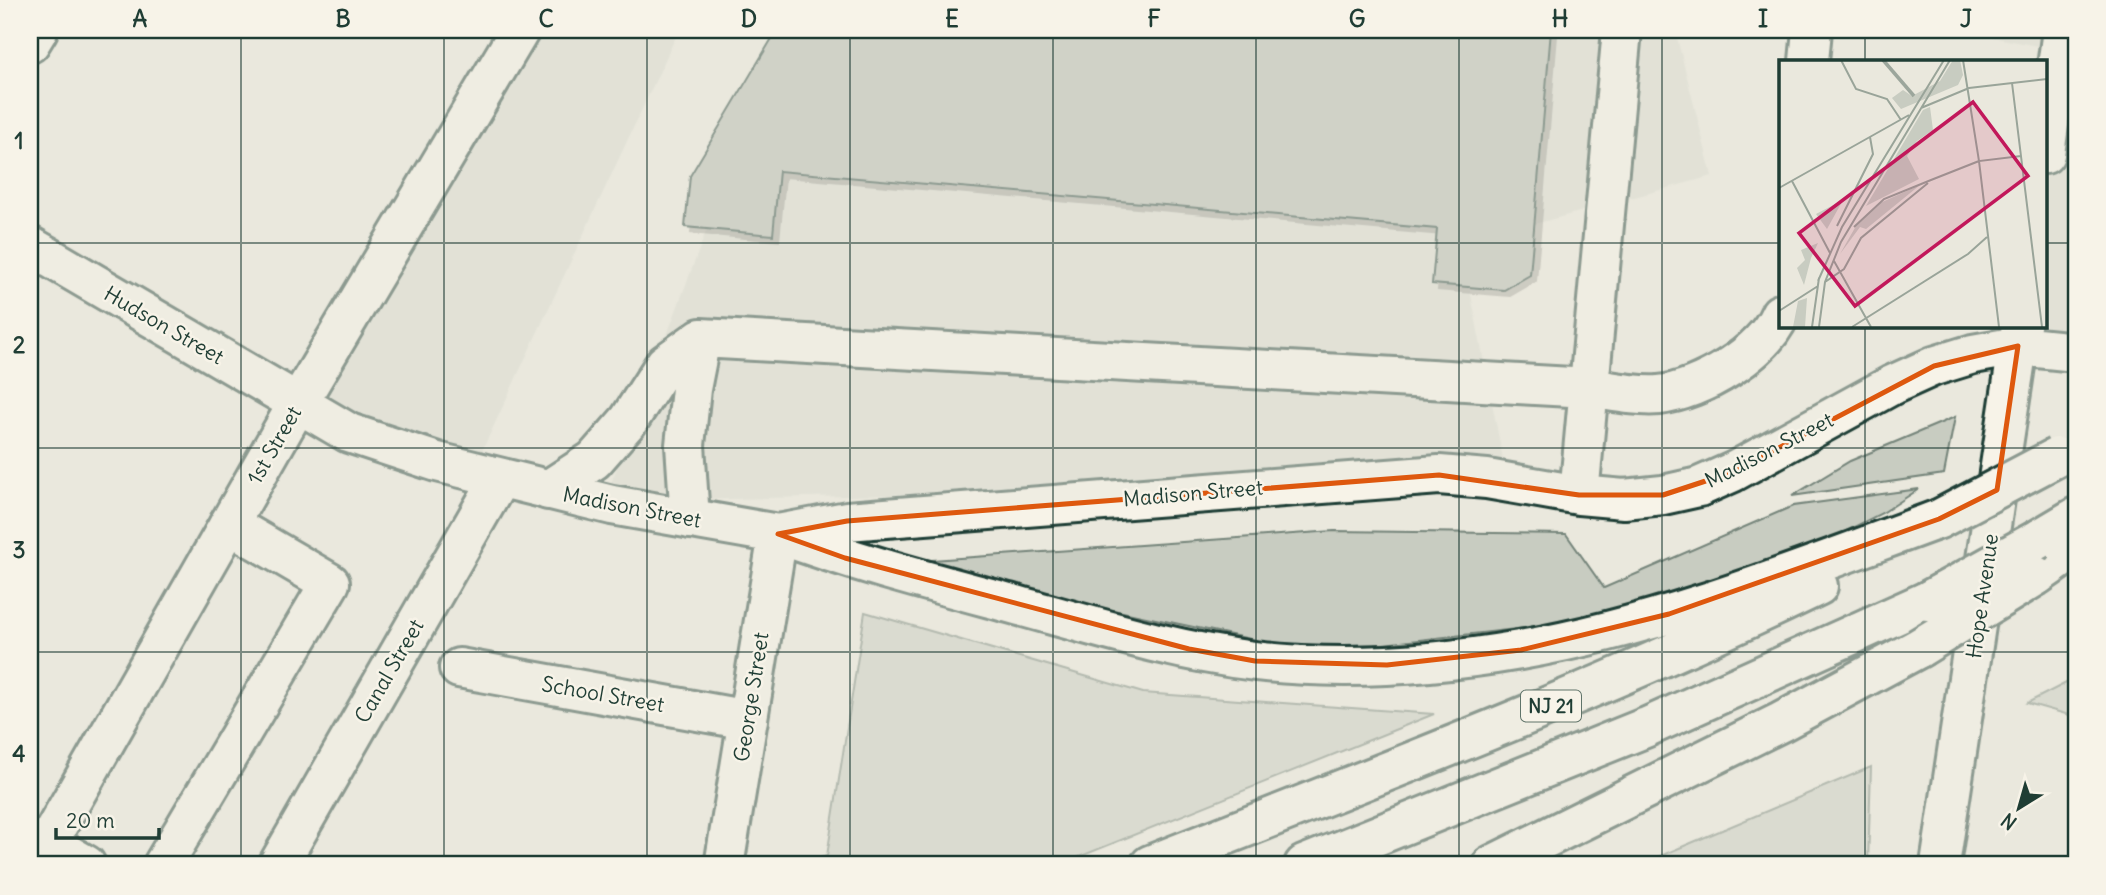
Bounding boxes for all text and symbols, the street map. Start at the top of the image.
text: A [133,4,148,33]
text: B [335,4,351,33]
text: C [538,4,554,33]
text: D [741,4,757,33]
text: E [945,4,959,33]
text: F [1147,4,1161,33]
text: G [1349,4,1365,33]
text: H [1552,4,1568,33]
text: I [1758,4,1768,33]
text: J [1960,4,1972,33]
inset map [1779,60,2046,327]
text: 1 [14,126,24,155]
street label: Hudson Street [99,280,229,370]
text: 2 [13,330,26,359]
street label: 1st Street [241,401,307,489]
street label: Madison Street [1700,406,1838,494]
street label: Madison Street [1122,473,1264,513]
street label: Madison Street [561,480,703,534]
street label: Hope Avenue [1960,532,2004,660]
text: 3 [12,535,26,564]
street label: Canal Street [348,614,430,728]
street label: George Street [727,630,775,764]
street label: School Street [540,670,666,718]
road number: NJ 21 [1521,691,1581,722]
text: 4 [12,739,26,768]
north arrow [1983,772,2054,842]
scale bar [56,797,159,841]
text: 20 m [66,807,115,834]
text: N [1996,808,2021,835]

